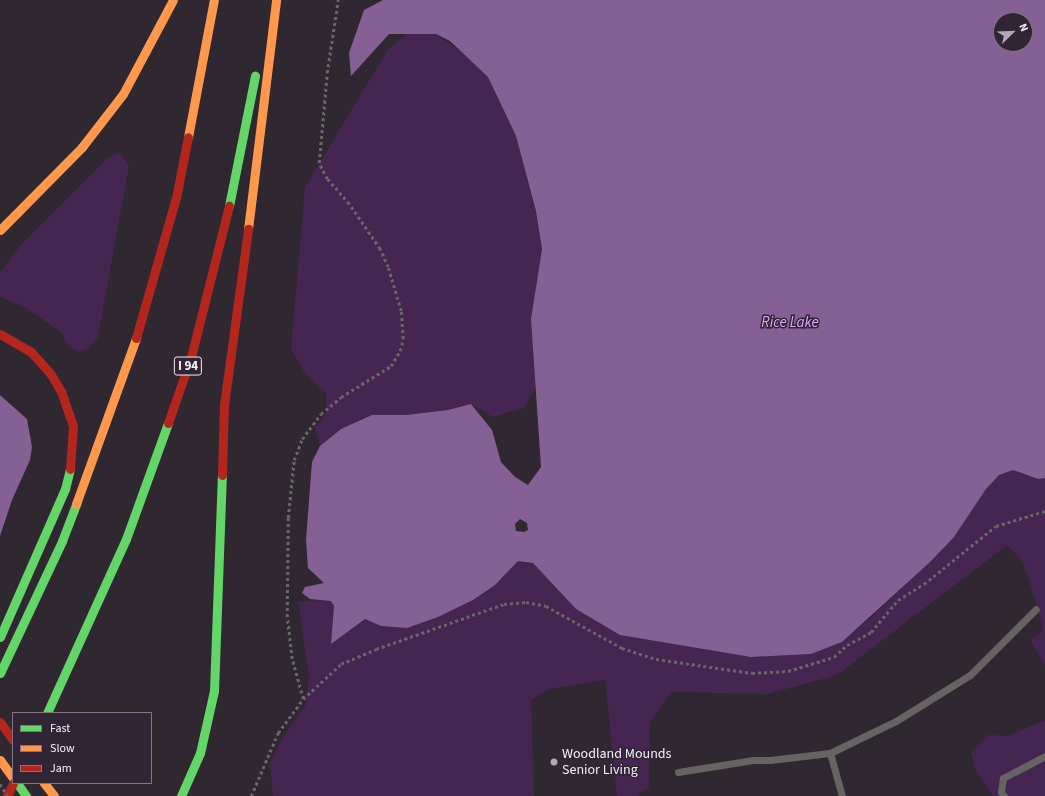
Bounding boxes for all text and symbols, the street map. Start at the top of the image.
north arrow [993,12,1033,52]
text: N [1015,21,1032,34]
water label: Rice Lake [761,314,819,332]
road number: I 94 [173,355,203,377]
legend [12,712,152,784]
text: Fast [50,720,70,737]
text: Slow [50,740,75,757]
place label: Woodland Mounds Senior Living [562,746,671,778]
marker: Woodland Mounds Senior Living [549,757,559,767]
text: Jam [50,760,72,777]

